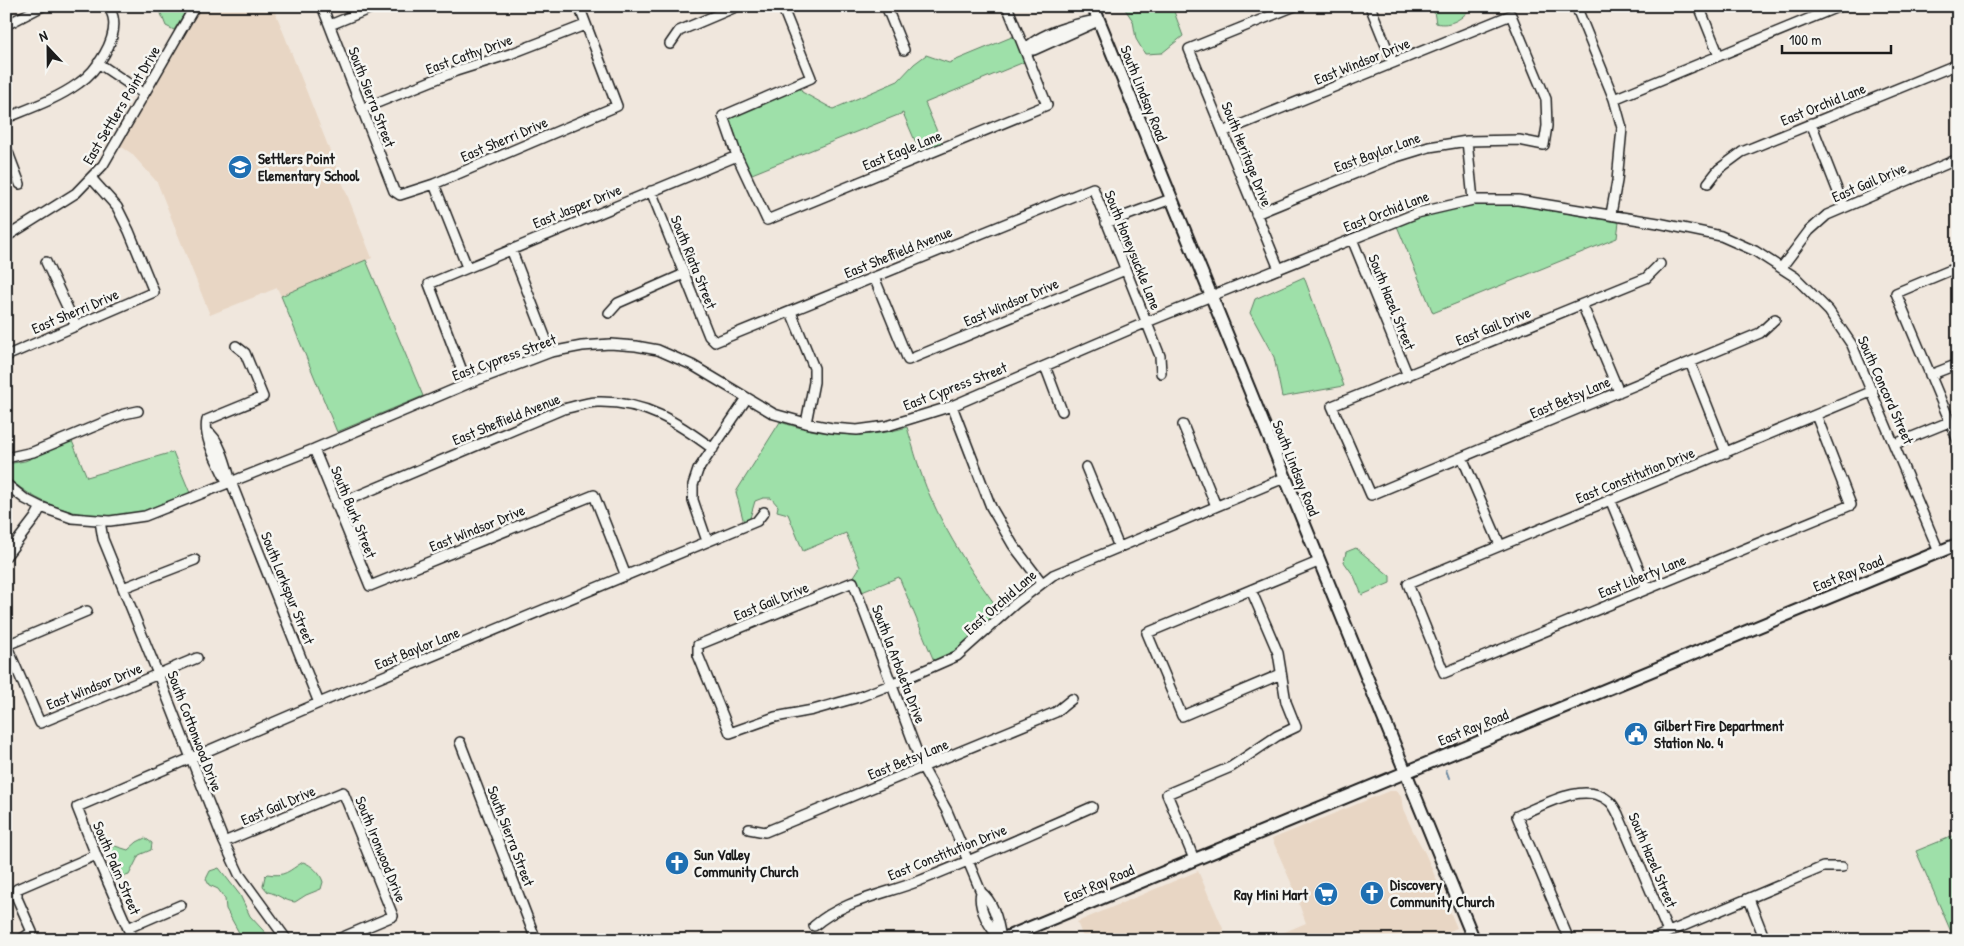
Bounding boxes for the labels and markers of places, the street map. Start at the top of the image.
place label: Settlers Point Elementary School [258,148,360,187]
school or university icon: Settlers Point Elementary School [227,154,253,180]
place label: Gilbert Fire Department Station No. 4 [1654,715,1785,753]
public building icon: Gilbert Fire Department Station No. 4 [1623,721,1649,747]
place label: Sun Valley Community Church [694,844,799,883]
church icon: Sun Valley Community Church [664,850,690,876]
place label: Discovery Community Church [1390,874,1495,913]
church icon: Discovery Community Church [1359,880,1385,906]
supermarket icon: Ray Mini Mart [1313,881,1339,907]
place label: Ray Mini Mart [1234,884,1309,906]

